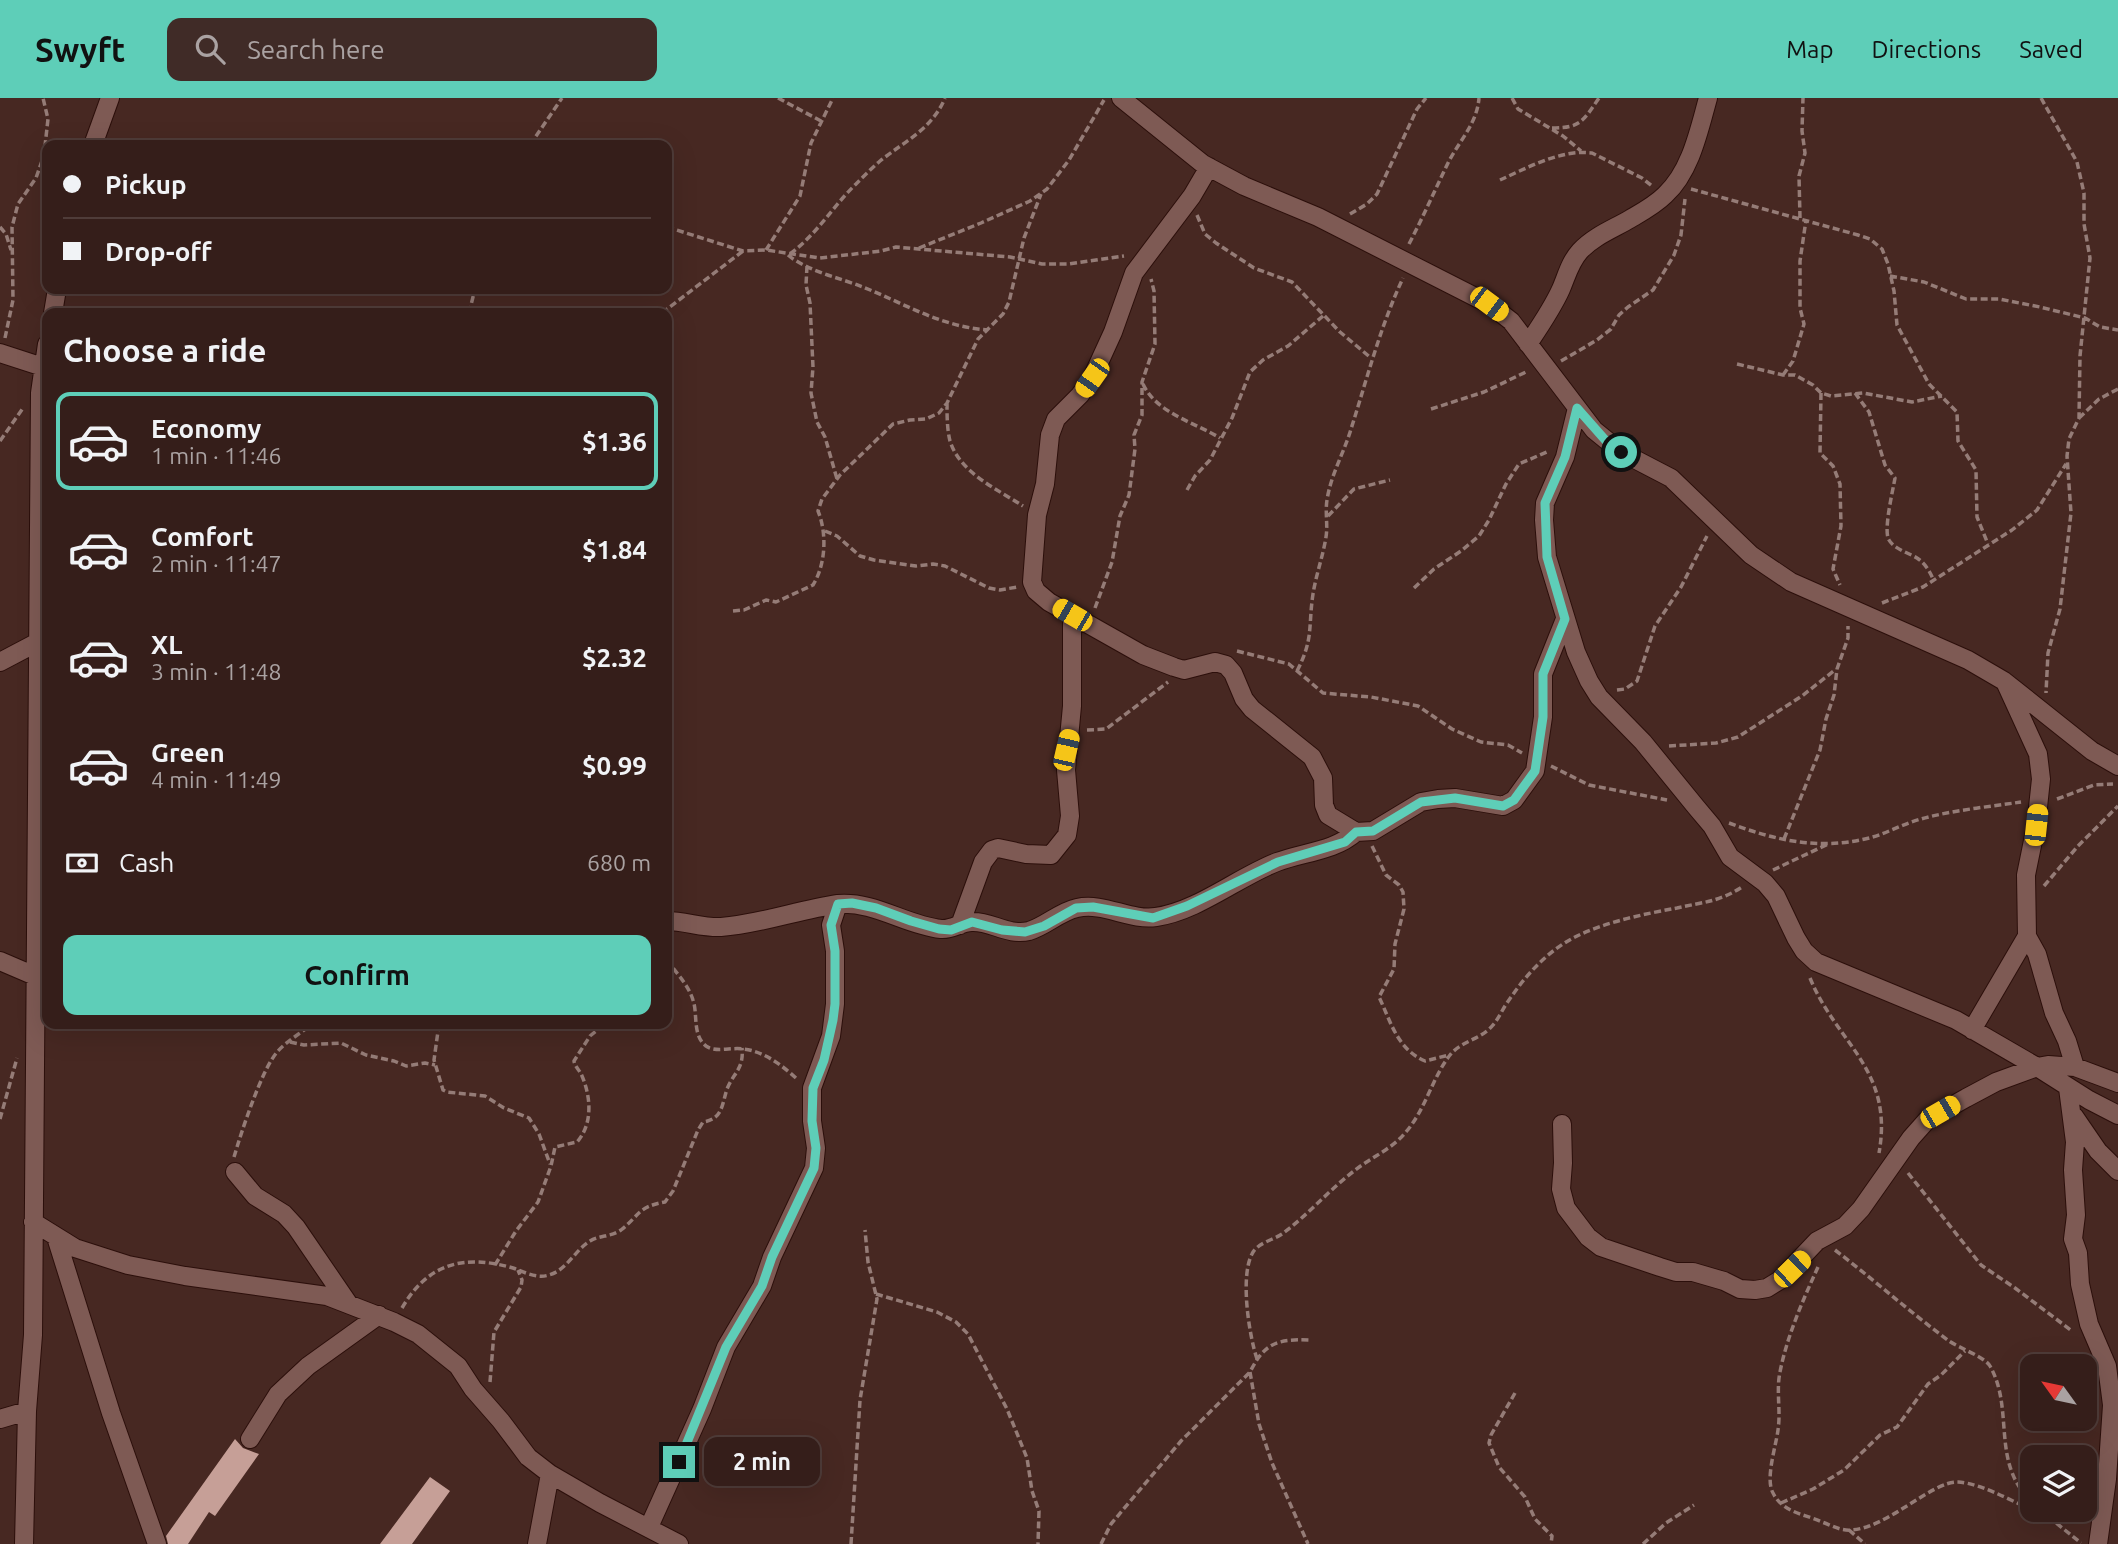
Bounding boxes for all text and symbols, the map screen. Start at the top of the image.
search box [167,18,657,81]
icon: search [191,30,229,68]
text: Swyft [35,31,125,68]
text: Search here [247,35,385,64]
text: Map [1786,36,1833,63]
text: Directions [1871,36,1981,63]
text: Saved [2019,36,2083,63]
text: Pickup [105,170,187,199]
text: Drop-off [105,237,212,266]
car [1466,283,1513,325]
text: Choose a ride [63,332,266,368]
car [1072,355,1113,401]
icon: car [67,410,130,473]
text: Economy [151,414,261,443]
text: $1.36 [582,427,647,456]
route start [1605,436,1637,468]
text: 1 min · 11:46 [151,443,282,468]
icon: car [67,518,130,581]
text: Comfort [151,522,254,551]
text: $1.84 [582,535,647,564]
text: 2 min · 11:47 [151,551,282,576]
car [1049,595,1096,635]
icon: car [67,626,130,689]
text: XL [151,630,182,659]
text: $2.32 [582,643,647,672]
text: 3 min · 11:48 [151,659,282,684]
car [1052,727,1081,773]
icon: car [67,734,130,797]
text: Green [151,738,225,767]
text: $0.99 [582,751,647,780]
text: 4 min · 11:49 [151,767,282,792]
car [2024,803,2049,847]
icon: cash [63,844,101,882]
text: Cash [119,848,174,877]
text: 680 m [587,850,651,875]
button: Confirm [63,935,651,1015]
car [1917,1092,1964,1132]
car [1770,1247,1815,1291]
north arrow [2020,1354,2096,1432]
map controls [2020,1354,2097,1522]
callout: 2 min [704,1438,819,1486]
button: layers [2020,1445,2097,1522]
route end [663,1446,695,1478]
text: 2 min [733,1449,791,1474]

